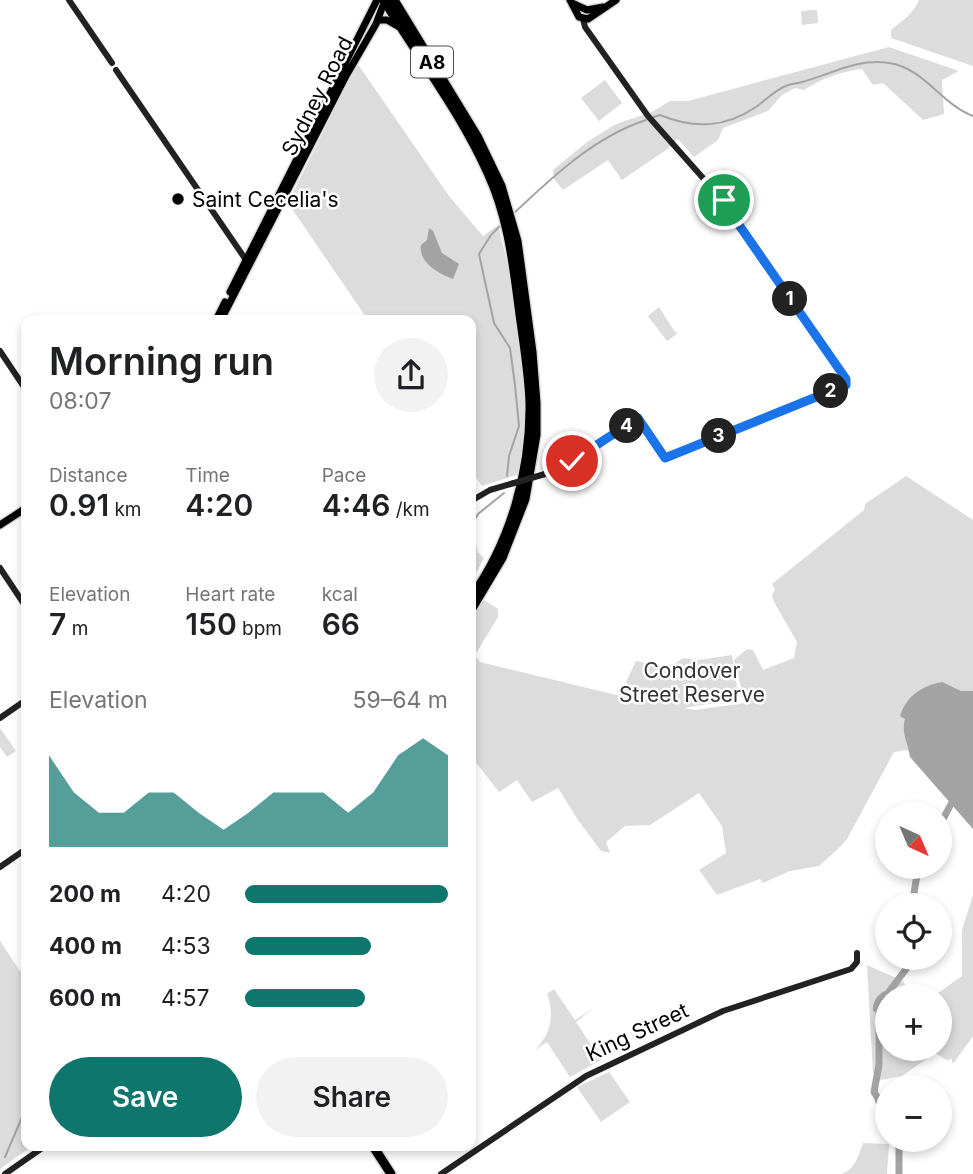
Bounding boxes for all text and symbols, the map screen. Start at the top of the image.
street label: Sydney Road [276,32,358,160]
road number: A8 [411,46,453,78]
pin [694,170,754,230]
icon: arrive [705,181,743,219]
place label: Saint Cecelia's [192,187,339,212]
marker: Saint Cecelia's [170,191,186,207]
pin: 1 [772,282,808,316]
text: 1 [785,287,794,310]
text: Morning run [49,338,274,384]
button: share [374,338,448,412]
pin: 2 [814,374,848,408]
text: 2 [825,379,836,402]
text: 08:07 [49,387,111,415]
pin: 4 [610,408,644,444]
text: 4 [620,414,633,437]
pin: 3 [702,418,736,453]
text: 3 [712,424,725,447]
pin [542,431,602,491]
icon: check [553,442,591,480]
text: Distance [49,464,127,487]
text: Time [185,464,230,487]
text: Pace [322,464,366,487]
text: 0.91 [49,487,109,523]
text: 4:20 [185,487,253,523]
text: 4:46 [322,487,390,523]
text: km [109,498,142,521]
text: /km [390,498,430,521]
text: Elevation [49,583,130,606]
text: Heart rate [185,583,275,606]
text: kcal [322,583,358,606]
text: 7 [49,606,66,642]
text: 150 [185,606,237,642]
text: 66 [322,606,360,642]
text: m [66,617,88,640]
text: bpm [237,617,282,640]
park label: Condover Street Reserve [619,658,765,707]
text: Elevation [49,686,148,714]
text: 59–64 m [353,686,448,714]
north arrow [875,802,952,878]
map controls [875,802,952,1152]
text: 200 m [49,880,121,908]
text: 4:20 [161,880,211,908]
button: locate [875,893,952,970]
text: 400 m [49,932,122,960]
text: 4:53 [161,932,211,960]
text: 600 m [49,984,121,1012]
text: 4:57 [161,984,209,1012]
button: + [875,984,952,1061]
street label: King Street [582,997,692,1067]
button: Save [49,1057,242,1137]
button: Share [256,1057,448,1137]
button: − [875,1075,952,1152]

